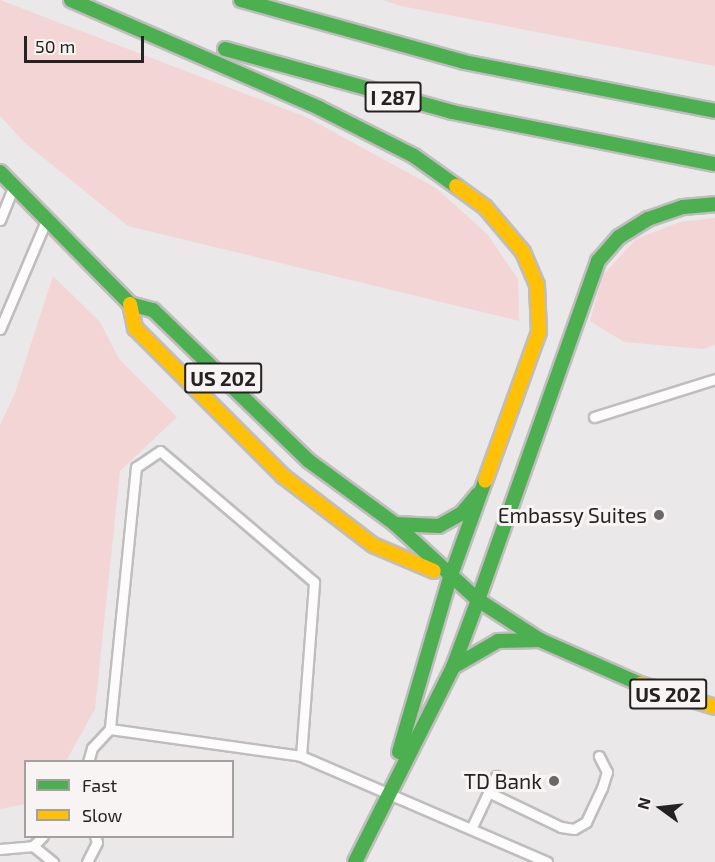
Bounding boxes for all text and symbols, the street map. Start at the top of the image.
scale bar [27,24,147,62]
text: 50 m [35,35,75,57]
road number: I 287 [364,80,422,114]
road number: US 202 [184,361,262,395]
place label: Embassy Suites [497,502,647,528]
marker: Embassy Suites [652,508,666,522]
road number: US 202 [629,677,707,711]
legend [24,760,234,838]
place label: TD Bank [464,768,542,794]
text: Fast [82,774,117,796]
marker: TD Bank [547,774,561,788]
north arrow [631,778,691,838]
text: N [632,795,654,811]
text: Slow [82,804,122,826]

